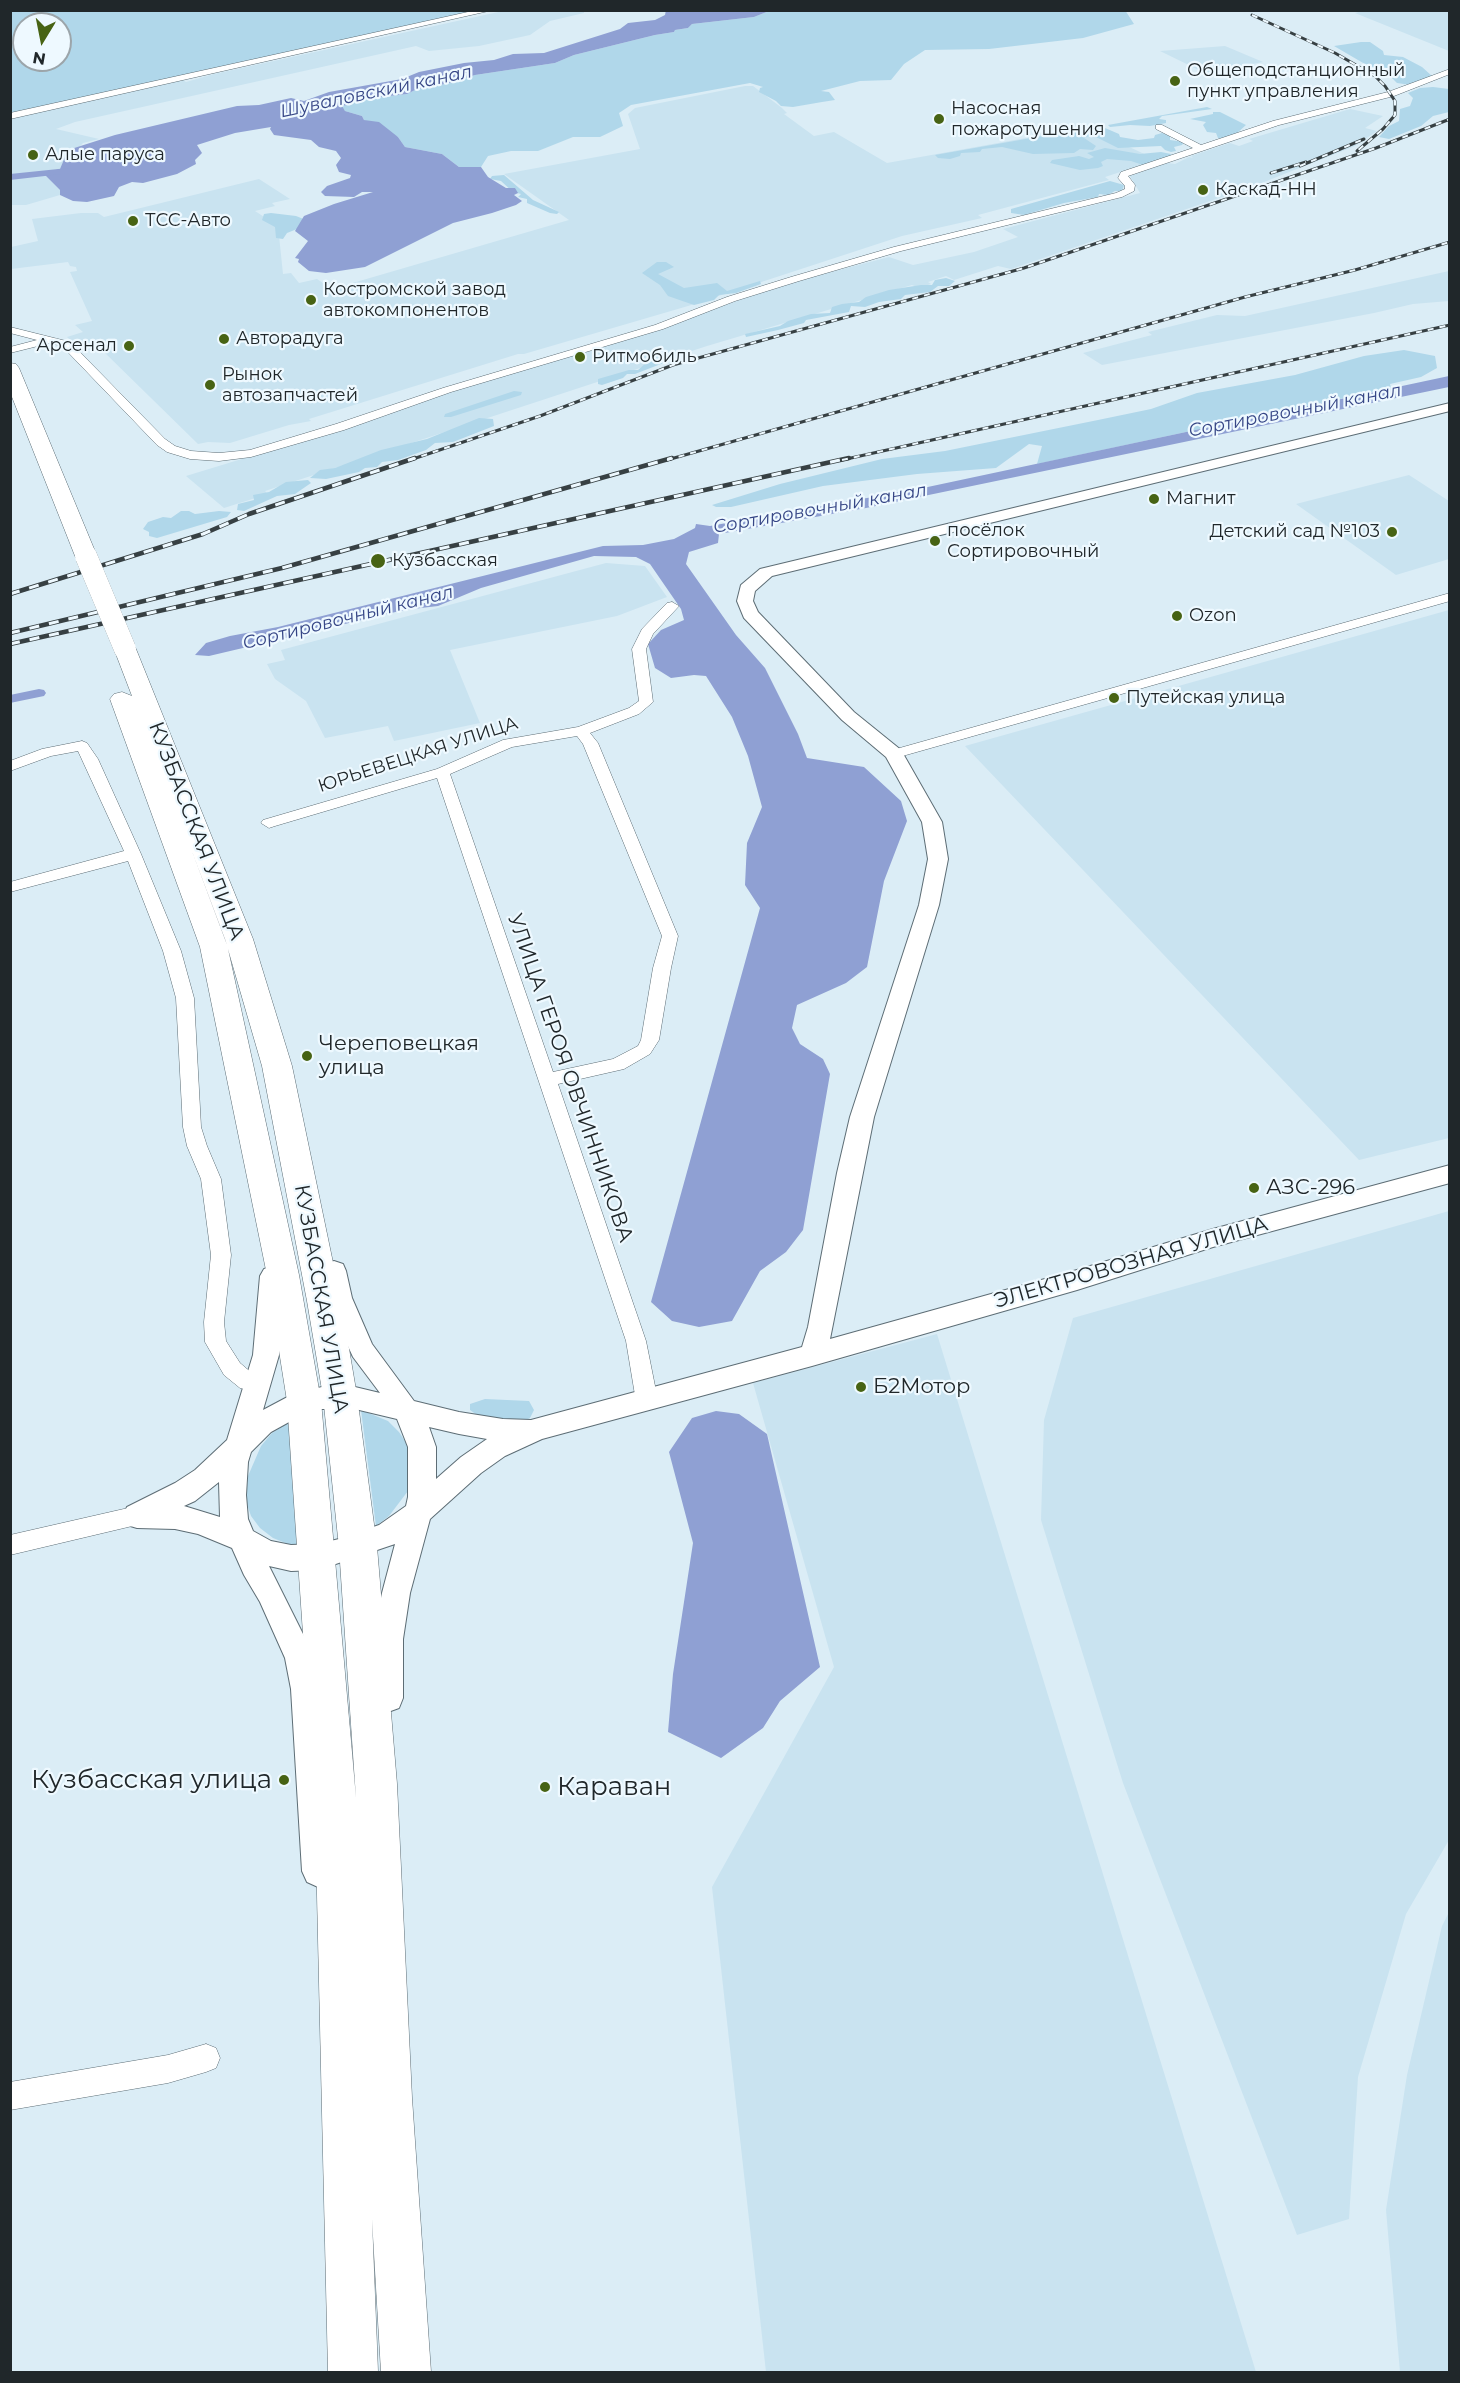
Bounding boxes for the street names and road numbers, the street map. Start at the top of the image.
street label: ЮРЬЕВЕЦКАЯ УЛИЦА [315,712,521,798]
street label: КУЗБАССКАЯ УЛИЦА [143,718,249,944]
street label: УЛИЦА ГЕРОЯ ОВЧИННИКОВА [502,910,638,1246]
street label: КУЗБАССКАЯ УЛИЦА [288,1183,354,1415]
street label: ЭЛЕКТРОВОЗНАЯ УЛИЦА [991,1212,1271,1314]

